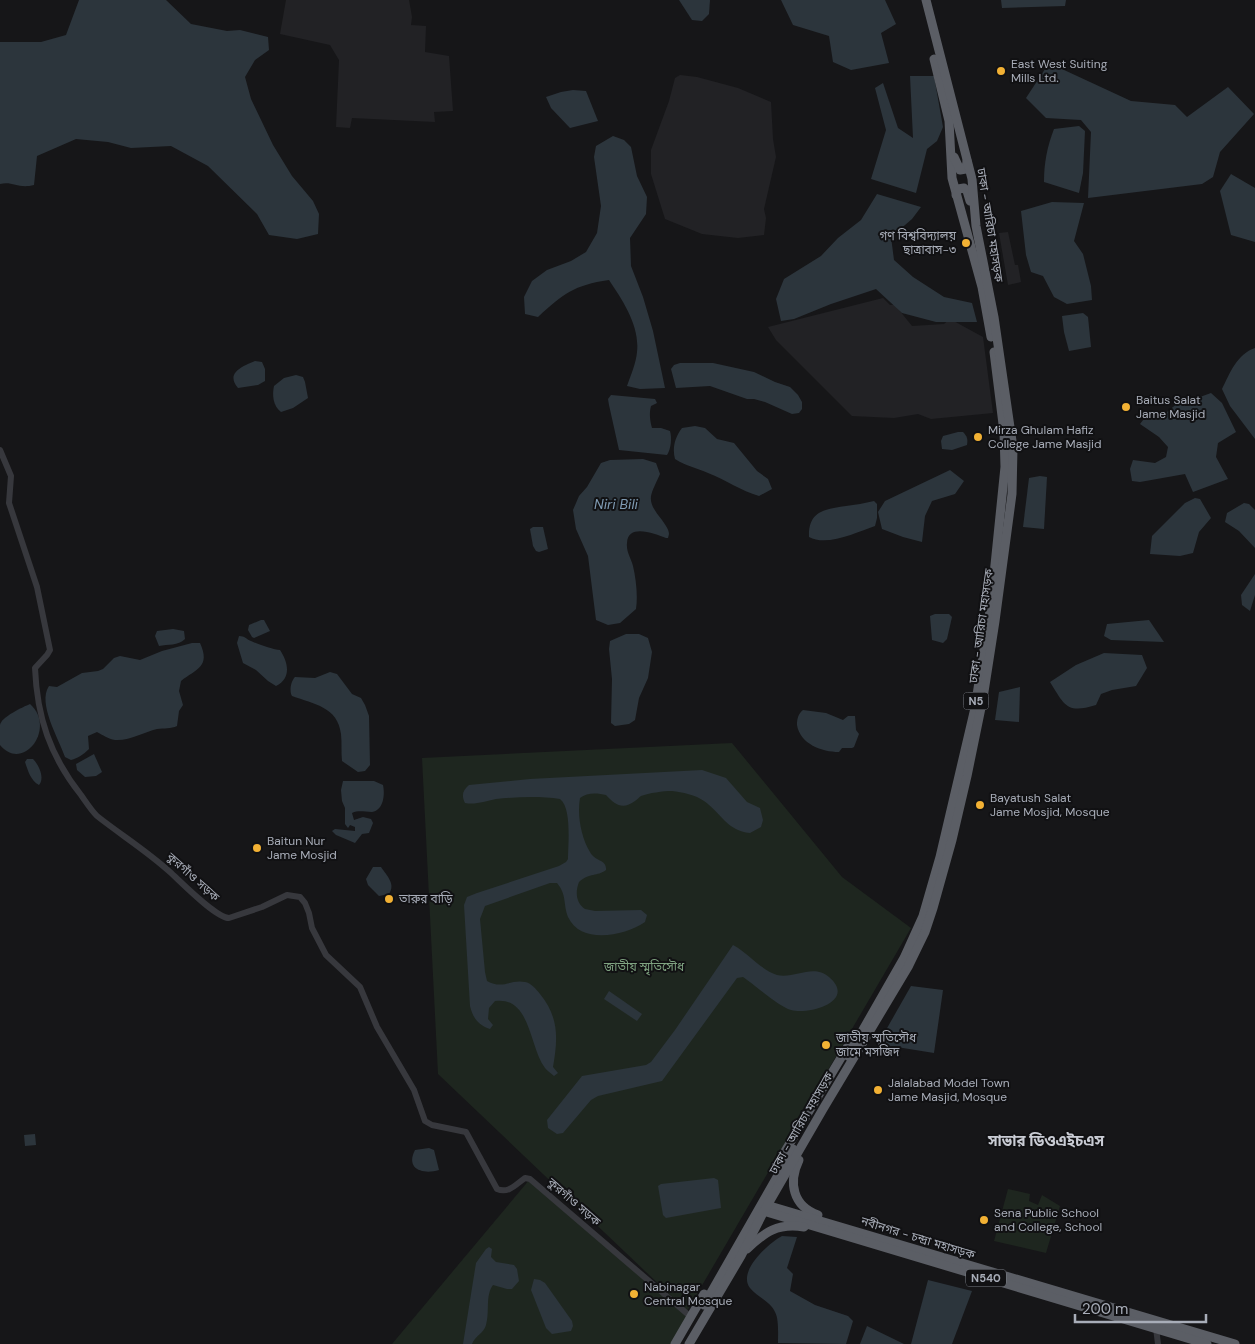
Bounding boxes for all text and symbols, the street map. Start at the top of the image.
place label: East West Suiting Mills Ltd. [1011,56,1108,86]
marker: East West Suiting Mills Ltd. [995,65,1007,77]
street label: ঢাকা - আরিচা মহাসড়ক [973,166,1007,283]
place label: গণ বিশ্ববিদ্যালয় ছাত্রাবাস-৩ [879,228,956,258]
marker: গণ বিশ্ববিদ্যালয় ছাত্রাবাস-৩ [960,237,972,249]
place label: Baitus Salat Jame Masjid [1136,392,1205,422]
marker: Baitus Salat Jame Masjid [1120,401,1132,413]
place label: Mirza Ghulam Hafiz College Jame Masjid [988,422,1102,452]
marker: Mirza Ghulam Hafiz College Jame Masjid [972,431,984,443]
water label: Niri Bili [594,495,639,513]
street label: ঢাকা - আরিচা মহাসড়ক [965,568,997,685]
road number: N5 [964,692,988,709]
place label: Bayatush Salat Jame Mosjid, Mosque [990,790,1110,820]
marker: Bayatush Salat Jame Mosjid, Mosque [974,799,986,811]
place label: Baitun Nur Jame Mosjid [267,833,337,863]
marker: Baitun Nur Jame Mosjid [251,842,263,854]
street label: কুরগাঁও সড়ক [163,848,223,905]
place label: তারুর বাড়ি [398,891,453,907]
marker: তারুর বাড়ি [383,893,395,905]
park label: জাতীয় স্মৃতিসৌধ [603,959,685,976]
place label: জাতীয় স্মৃতিসৌধ জামে মসজিদ [835,1030,917,1060]
marker: জাতীয় স্মৃতিসৌধ জামে মসজিদ [820,1039,832,1051]
street label: ঢাকা - আরিচা মহাসড়ক [765,1069,837,1178]
place label: Jalalabad Model Town Jame Masjid, Mosque [888,1075,1010,1105]
marker: Jalalabad Model Town Jame Masjid, Mosque [872,1084,884,1096]
district label: সাভার ডিওএইচএস [987,1131,1104,1151]
street label: কুরগাঁও সড়ক [543,1174,604,1230]
place label: Sena Public School and College, School [994,1205,1102,1235]
street label: নবীনগর - চন্দ্রা মহাসড়ক [858,1213,977,1263]
marker: Sena Public School and College, School [978,1214,990,1226]
road number: N540 [966,1270,1006,1286]
place label: Nabinagar Central Mosque [644,1279,732,1309]
marker: Nabinagar Central Mosque [628,1288,640,1300]
scale bar [1075,1292,1206,1324]
text: 200 m [1082,1299,1128,1319]

